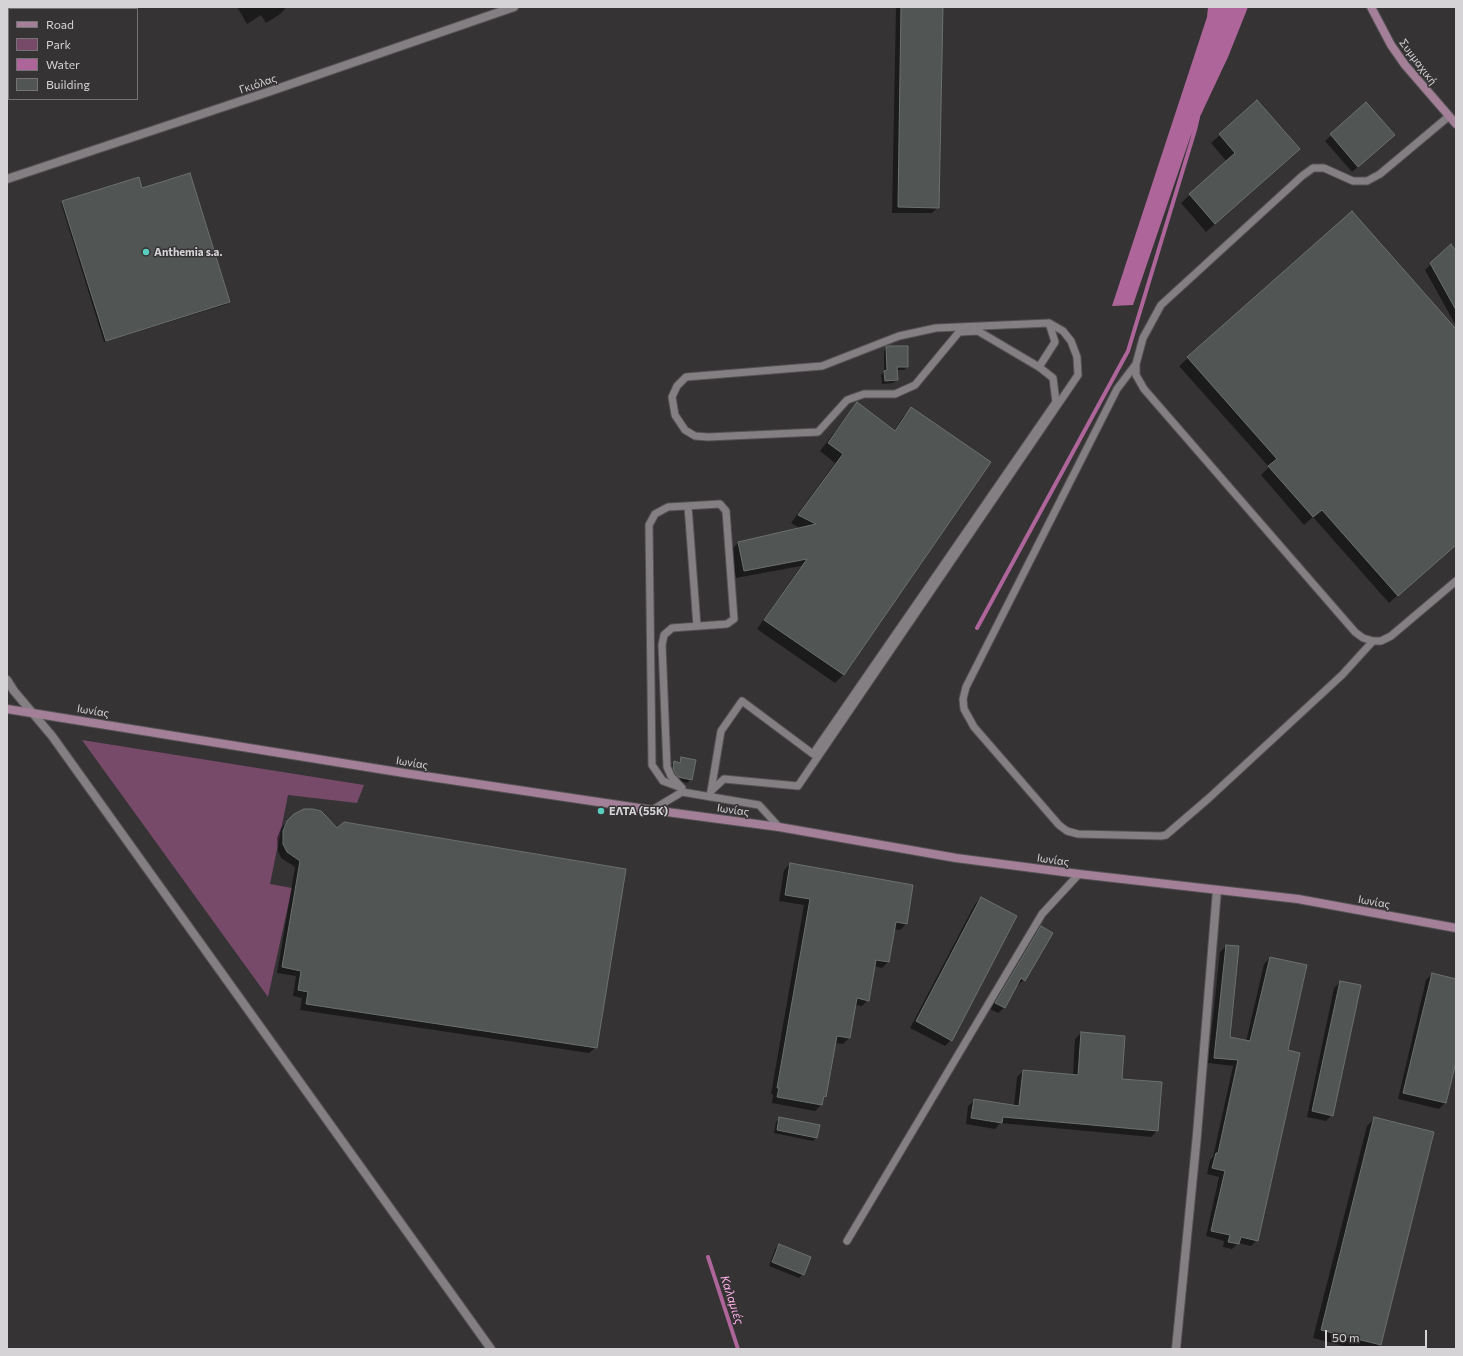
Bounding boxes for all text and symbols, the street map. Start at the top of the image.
legend [8,8,138,100]
text: Road [46,17,74,31]
street label: Συμμαχική [1396,36,1440,88]
text: Park [46,37,71,51]
text: Water [46,57,80,71]
street label: Γκιόλας [238,71,278,97]
text: Building [46,77,90,91]
place label: Anthemia s.a. [154,245,222,259]
marker: Anthemia s.a. [141,247,151,257]
street label: Ιωνίας [76,702,110,720]
street label: Ιωνίας [395,754,429,772]
street label: Ιωνίας [716,801,750,819]
place label: ΕΛΤΑ (55Κ) [609,804,668,818]
marker: ΕΛΤΑ (55Κ) [596,806,606,816]
street label: Ιωνίας [1036,851,1070,869]
street label: Ιωνίας [1357,893,1391,911]
water label: Καλαμιές [717,1274,747,1326]
scale bar [1327,1322,1429,1348]
text: 50 m [1332,1330,1360,1344]

